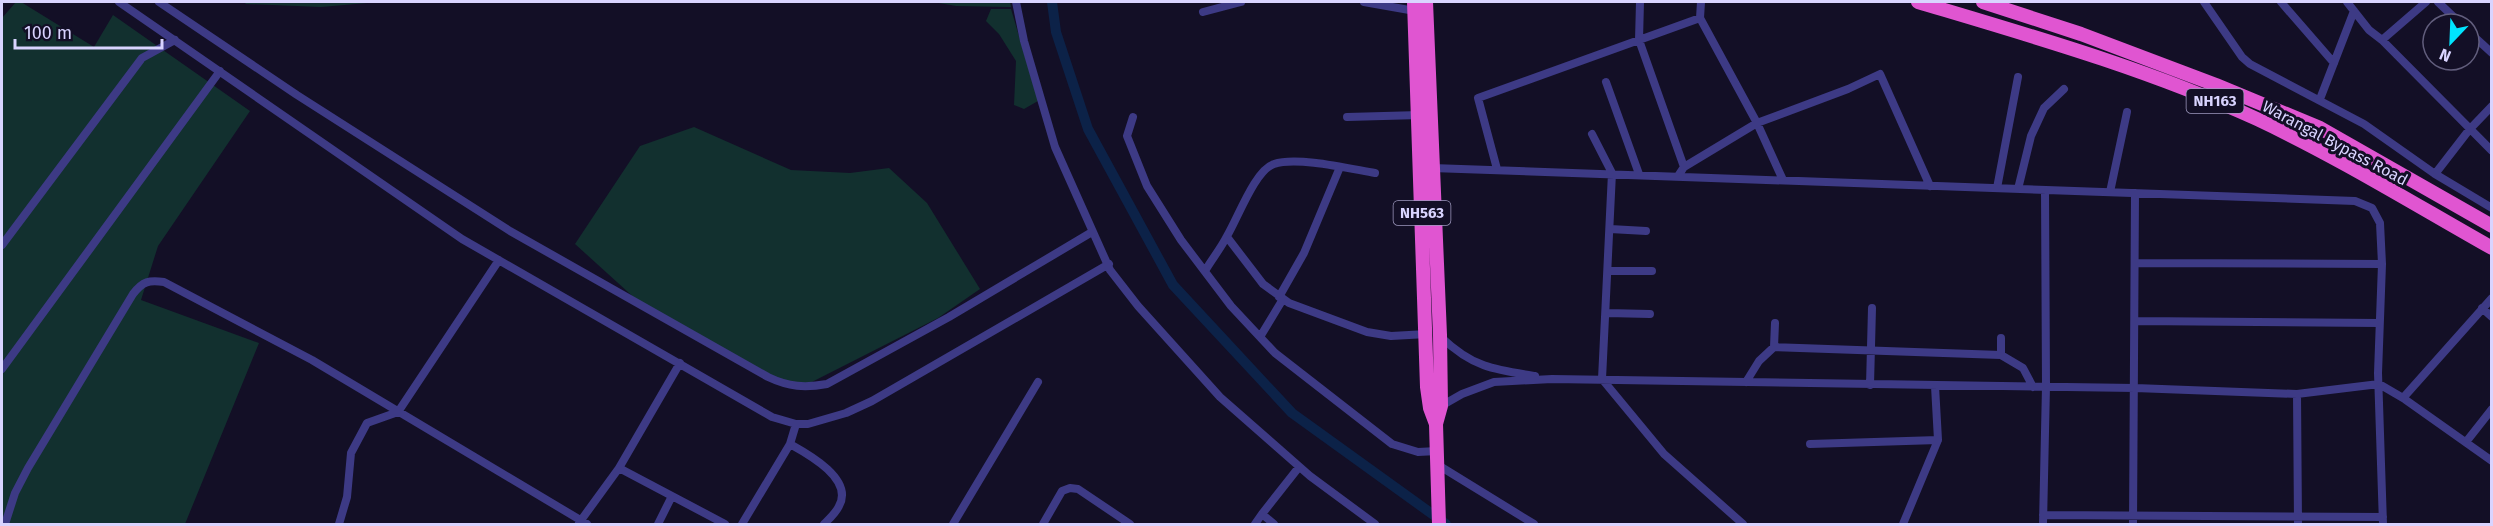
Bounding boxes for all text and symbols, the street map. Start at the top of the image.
scale bar [15,12,162,50]
north arrow [2421,12,2481,72]
text: 100 m [24,22,72,44]
text: N [2437,45,2454,66]
road number: NH163 [2186,89,2244,113]
street label: Warangal Bypass Road [2259,97,2411,189]
road number: NH563 [1394,201,1450,225]

